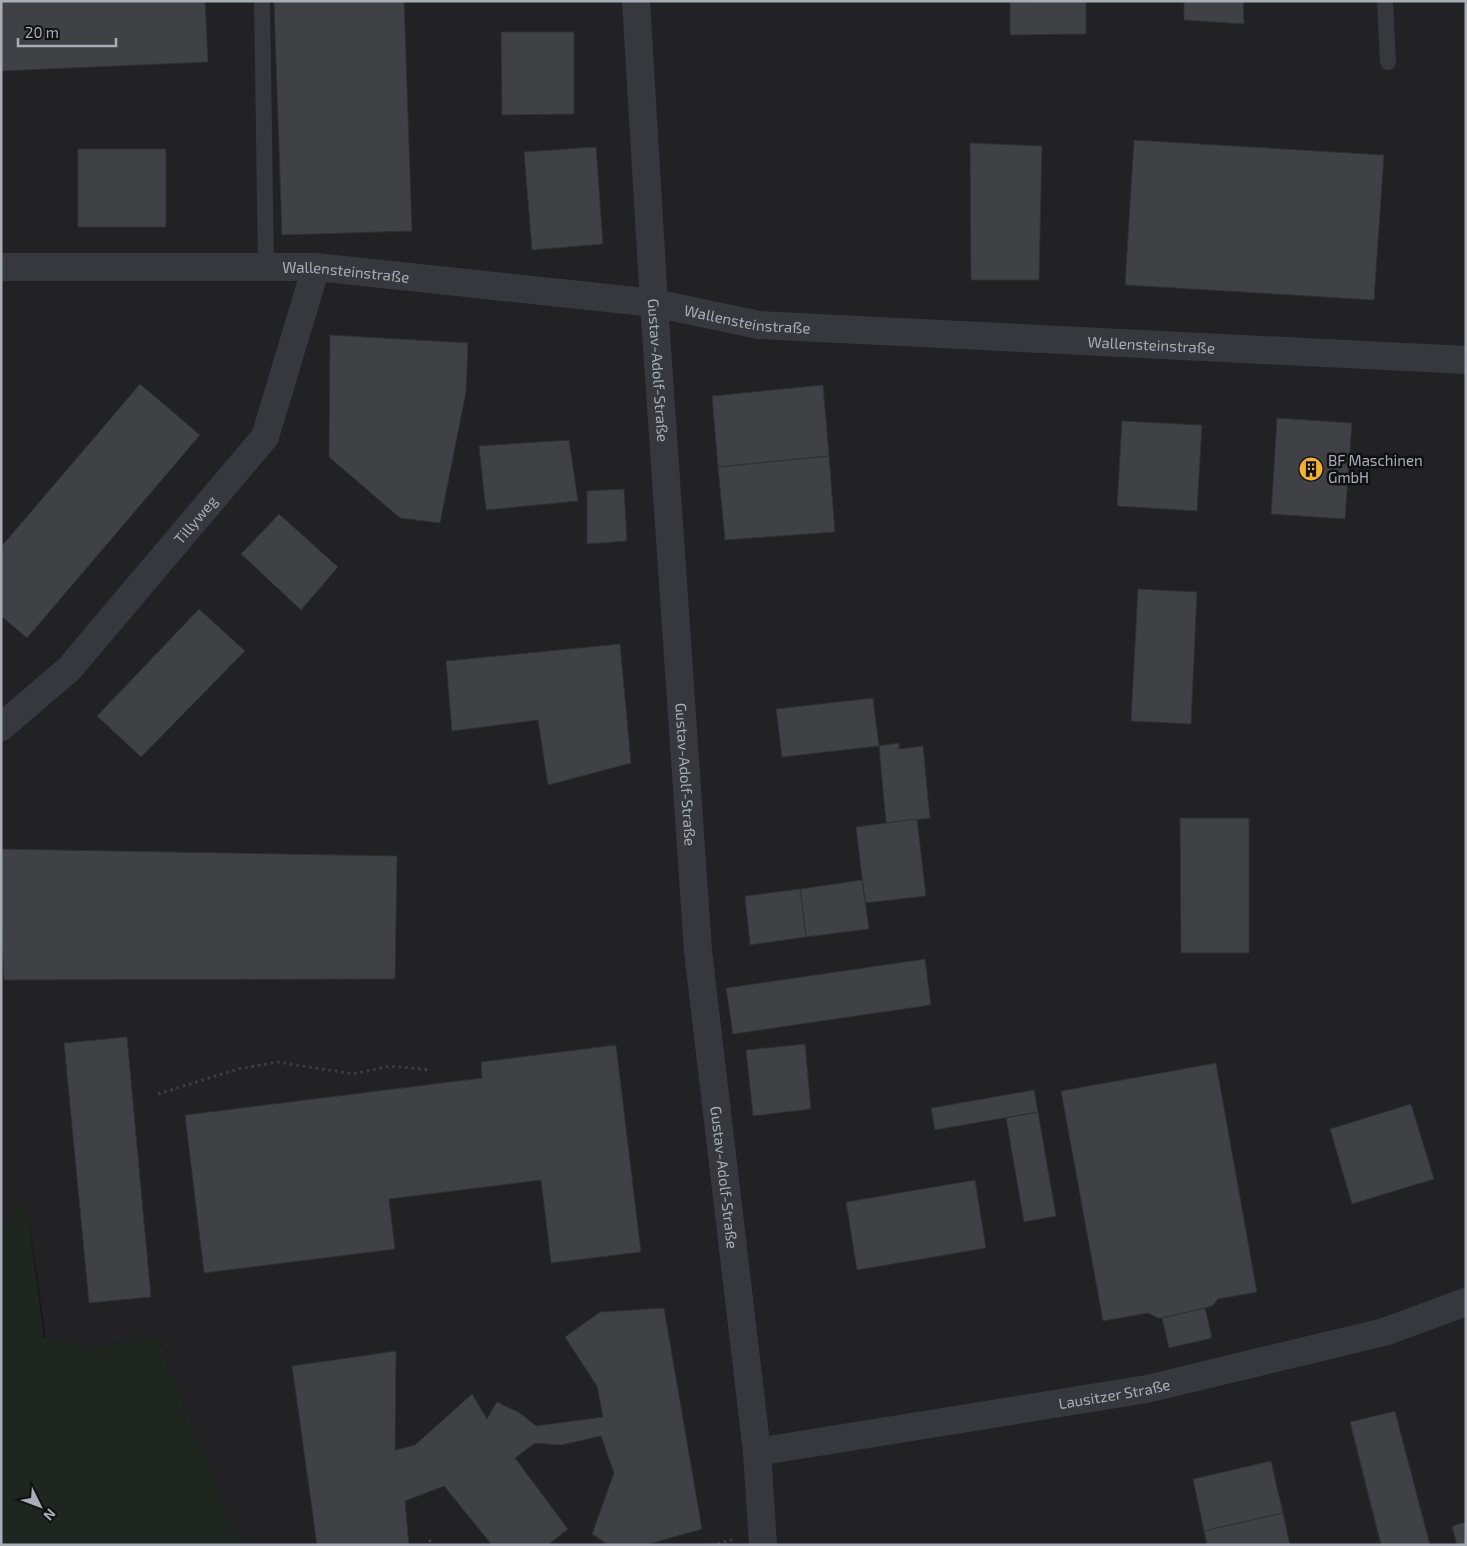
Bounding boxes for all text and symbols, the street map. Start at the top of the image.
scale bar [18,15,115,47]
text: 20 m [25,23,59,41]
street label: Wallensteinstraße [282,258,410,286]
street label: Gustav-Adolf-Straße [645,298,672,443]
street label: Wallensteinstraße [683,301,811,337]
street label: Wallensteinstraße [1087,332,1216,357]
place label: BF Maschinen GmbH [1328,451,1423,486]
building icon: BF Maschinen GmbH [1298,456,1324,482]
street label: Tillyweg [170,491,221,547]
street label: Gustav-Adolf-Straße [672,702,700,847]
street label: Gustav-Adolf-Straße [707,1105,742,1250]
street label: Lausitzer Straße [1057,1375,1172,1412]
north arrow [15,1481,65,1531]
text: N [40,1506,60,1524]

